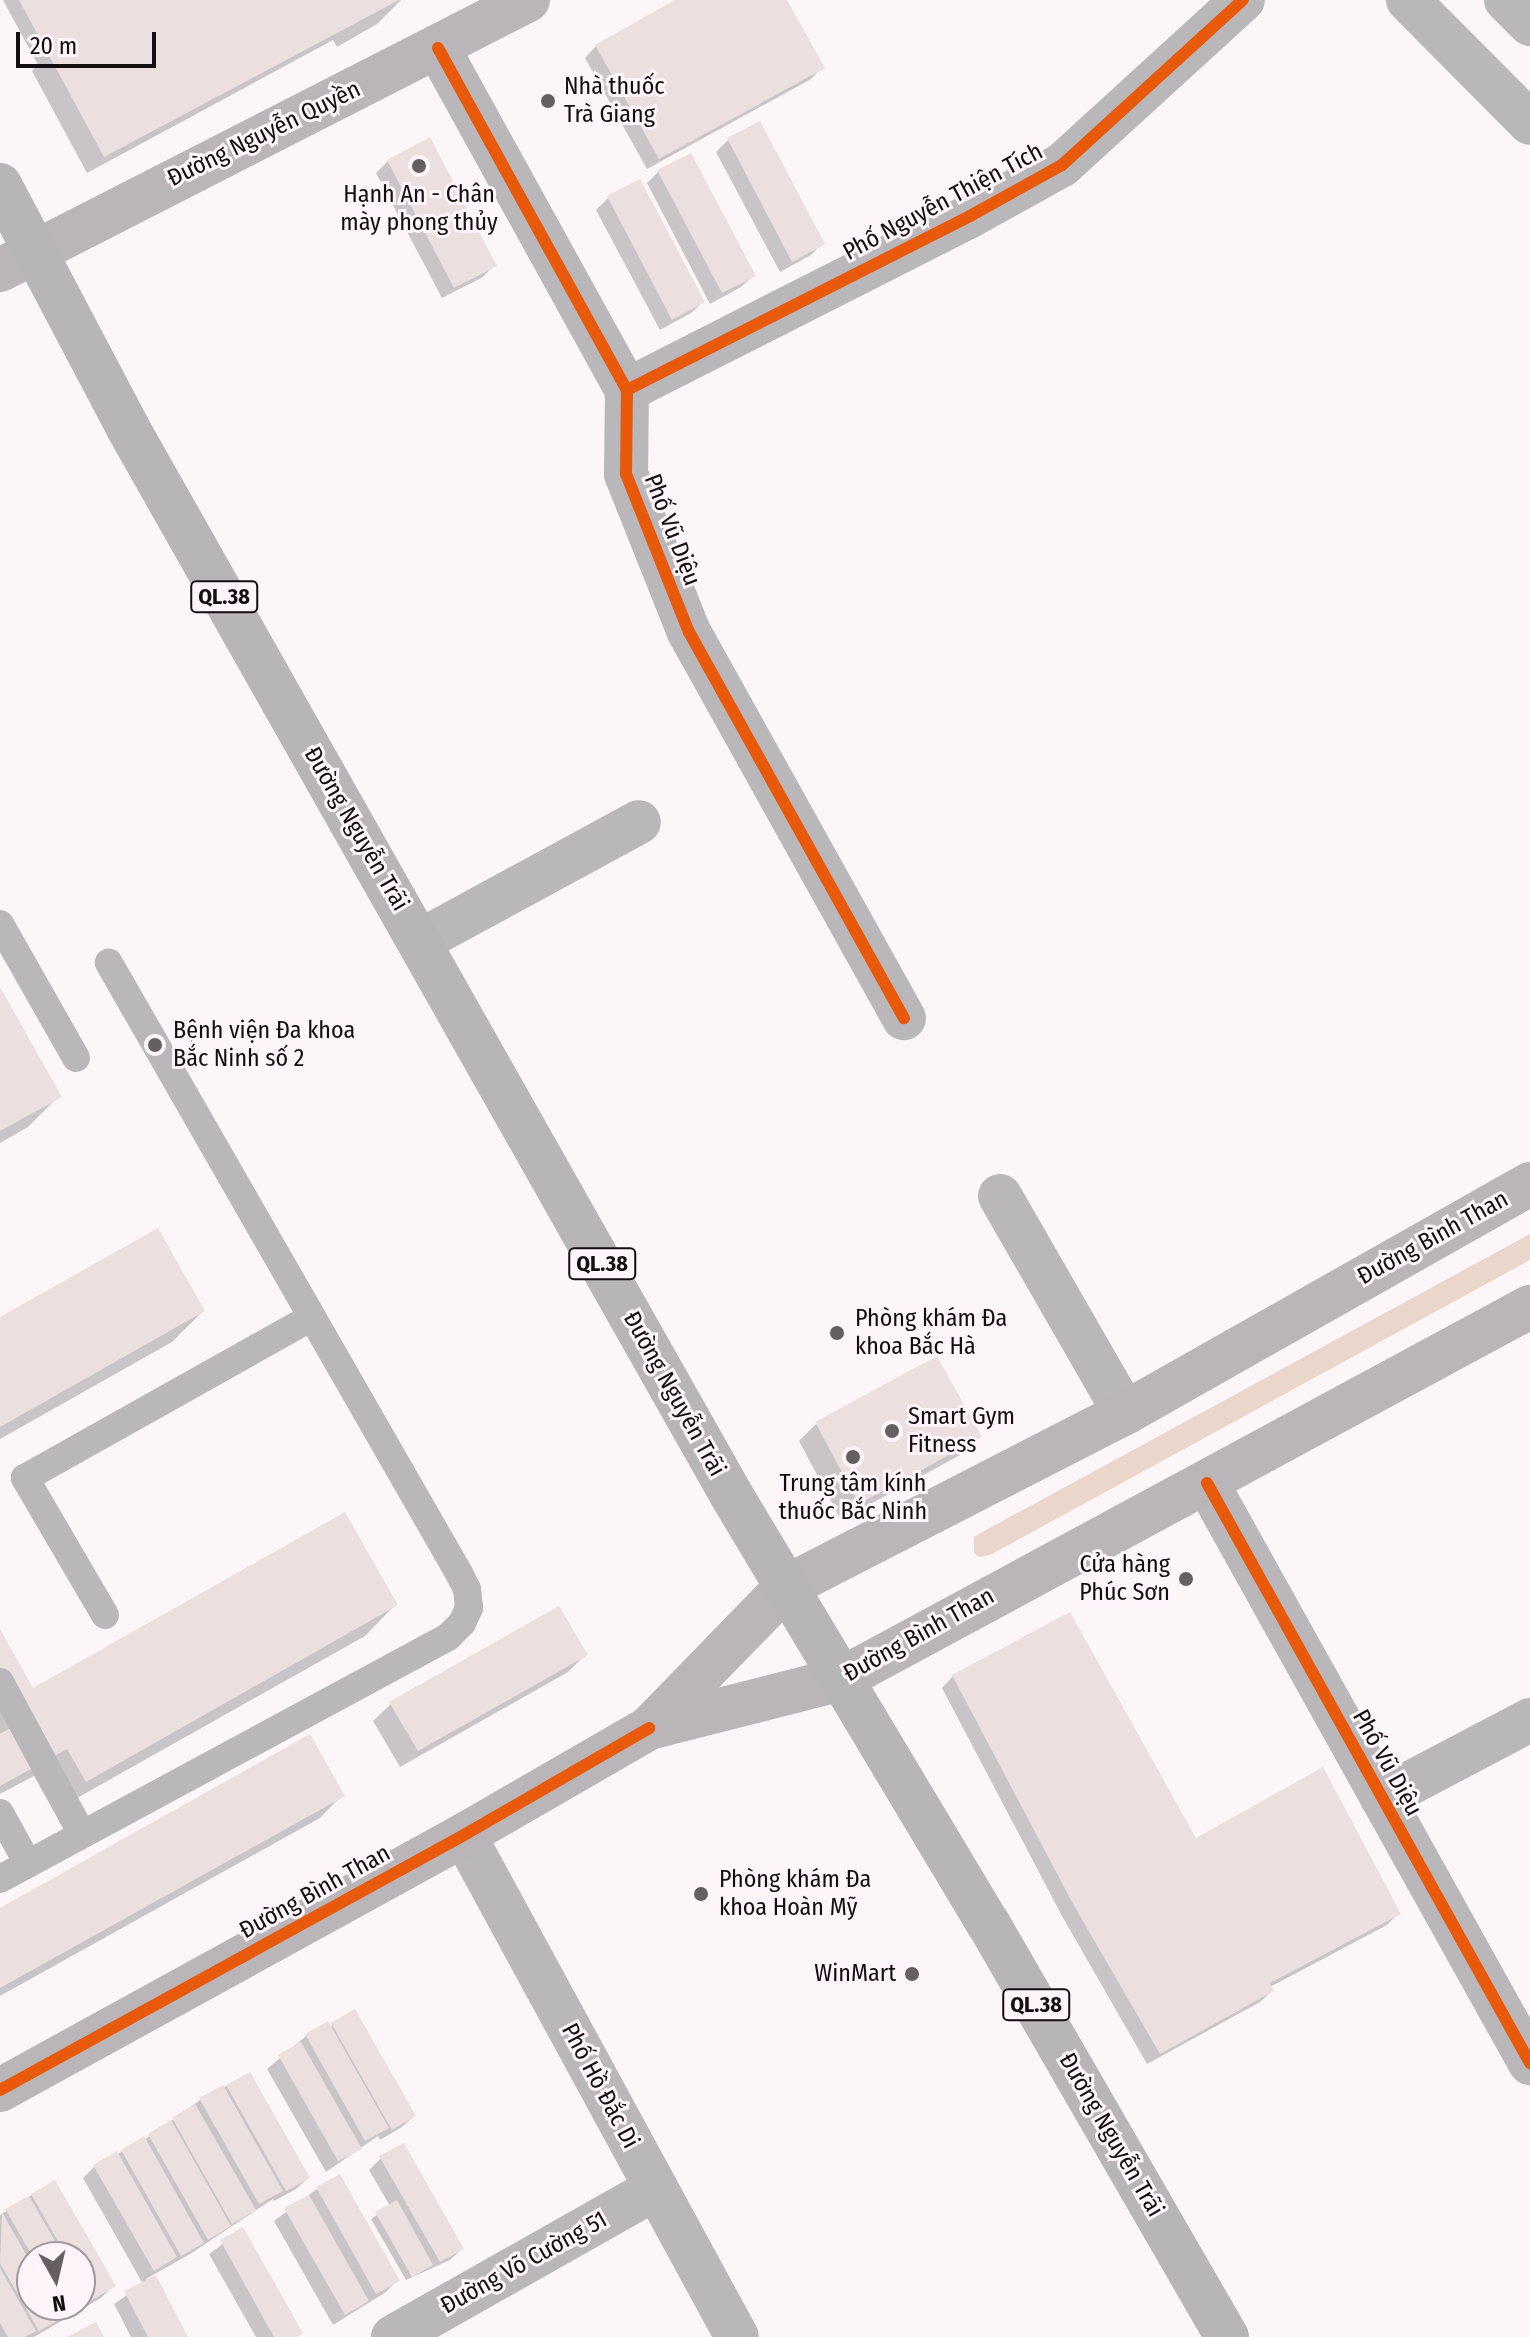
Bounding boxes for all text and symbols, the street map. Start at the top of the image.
scale bar [20,16,160,66]
text: 20 m [30,32,77,60]
place label: Nhà thuốc Trà Giang [564,73,665,129]
street label: Đường Nguyễn Quyền [163,75,365,193]
marker: Nhà thuốc Trà Giang [539,92,557,110]
street label: Phố Nguyễn Thiện Tích [838,137,1048,267]
marker: Hạnh An - Chân mày phong thủy [408,155,430,177]
place label: Hạnh An - Chân mày phong thủy [340,181,498,237]
street label: Phố Vũ Diệu [638,470,706,590]
road number: QL.38 [190,579,258,615]
street label: Đường Nguyễn Trãi [297,742,415,916]
place label: Bệnh viện Đa khoa Bắc Ninh số 2 [173,1017,355,1073]
marker: Bệnh viện Đa khoa Bắc Ninh số 2 [144,1034,166,1056]
street label: Đường Bình Than [1353,1185,1513,1291]
road number: QL.38 [568,1246,636,1282]
place label: Phòng khám Đa khoa Bắc Hà [855,1305,1007,1361]
street label: Đường Nguyễn Trãi [617,1306,731,1482]
marker: Phòng khám Đa khoa Bắc Hà [826,1322,848,1344]
place label: Smart Gym Fitness [908,1403,1015,1459]
marker: Smart Gym Fitness [883,1422,901,1440]
marker: Trung tâm kính thuốc Bắc Ninh [844,1448,862,1466]
place label: Trung tâm kính thuốc Bắc Ninh [779,1470,927,1526]
place label: Cửa hàng Phúc Sơn [1079,1551,1170,1607]
marker: Cửa hàng Phúc Sơn [1177,1570,1195,1588]
street label: Đường Bình Than [839,1582,999,1688]
street label: Phố Vũ Diệu [1346,1705,1428,1821]
street label: Đường Bình Than [235,1839,395,1945]
place label: Phòng khám Đa khoa Hoàn Mỹ [719,1866,871,1922]
marker: Phòng khám Đa khoa Hoàn Mỹ [690,1883,712,1905]
place label: WinMart [814,1960,896,1988]
marker: WinMart [903,1965,921,1983]
road number: QL.38 [1002,1987,1070,2023]
street label: Phố Hồ Đắc Di [555,2019,645,2153]
street label: Đường Nguyễn Trãi [1052,2048,1170,2222]
street label: Đường Võ Cường 51 [436,2205,612,2321]
north arrow [16,2241,96,2321]
text: N [51,2289,68,2318]

